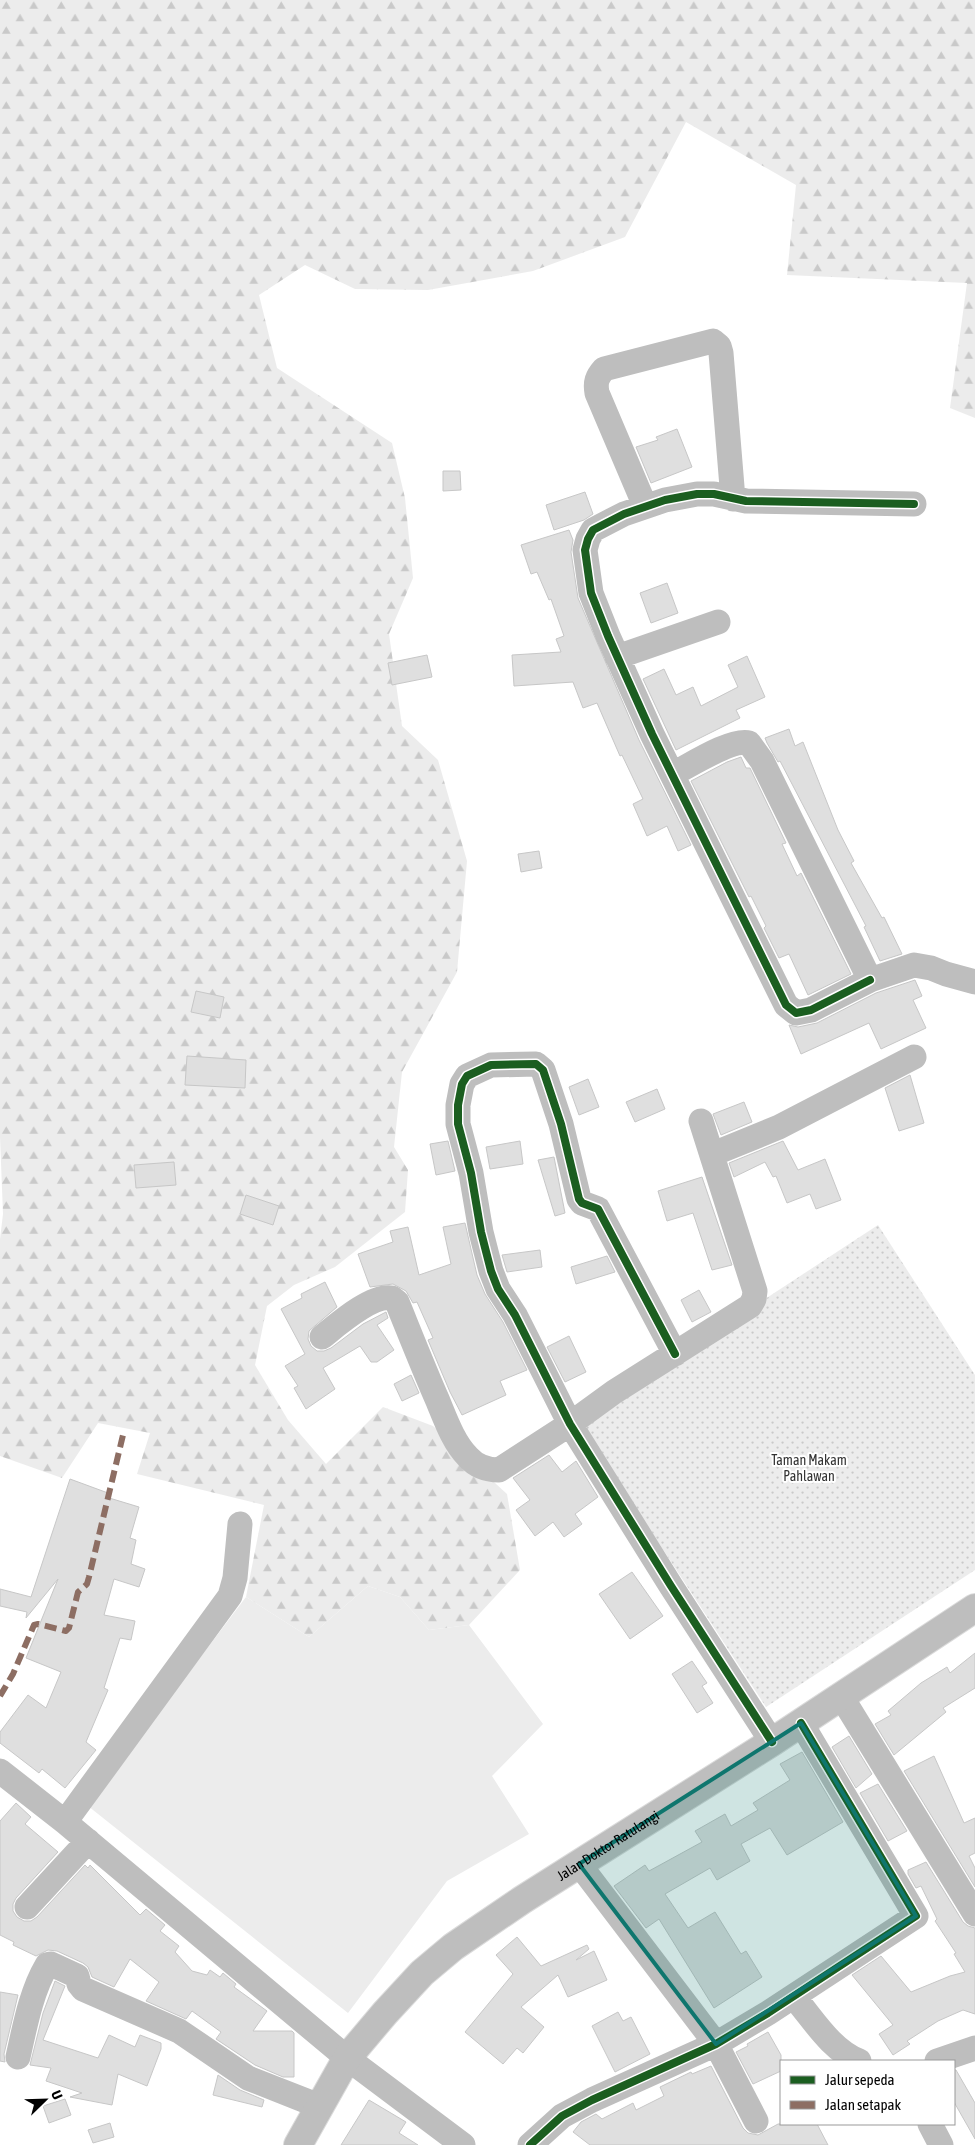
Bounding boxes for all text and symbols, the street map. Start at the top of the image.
park label: Taman Makam Pahlawan [771,1452,847,1484]
street label: Jalan Doktor Ratulangi [554,1807,662,1884]
legend [780,2060,955,2125]
text: Jalur sepeda [825,2071,895,2088]
north arrow [20,2075,70,2125]
text: U [48,2088,66,2102]
text: Jalan setapak [825,2096,902,2113]

